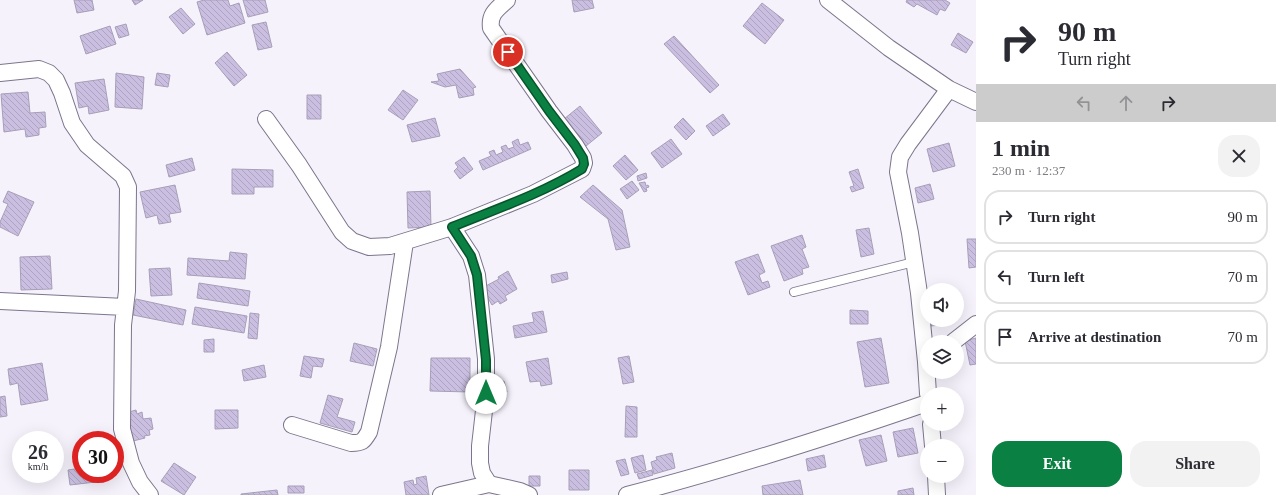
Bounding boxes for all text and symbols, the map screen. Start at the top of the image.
icon: right [992,16,1044,68]
text: 90 m [1058,16,1116,47]
pin [491,35,525,69]
icon: arrive [497,41,519,63]
text: Turn right [1058,49,1131,69]
icon: left [1073,92,1095,114]
icon: ahead [1115,92,1137,114]
icon: right [1157,92,1179,114]
text: 1 min [992,135,1050,161]
button: close [1218,135,1260,177]
text: 230 m · 12:37 [992,163,1065,178]
icon: right [994,206,1016,228]
text: Turn right [1028,209,1095,225]
text: 90 m [1228,209,1258,225]
icon: left [994,266,1016,288]
text: Turn left [1028,269,1085,285]
text: 70 m [1228,269,1258,285]
map controls [920,283,964,483]
button: sound [920,283,964,327]
icon: arrive [994,326,1016,348]
text: Arrive at destination [1028,329,1161,345]
text: 70 m [1228,329,1258,345]
button: layers [920,335,964,379]
position arrow [465,372,507,414]
button: + [920,387,964,431]
speed limit sign: 30 [72,431,124,483]
button: − [920,439,964,483]
text: 26 [28,441,48,463]
button: Exit [992,441,1122,487]
button: Share [1130,441,1260,487]
text: km/h [28,461,48,472]

